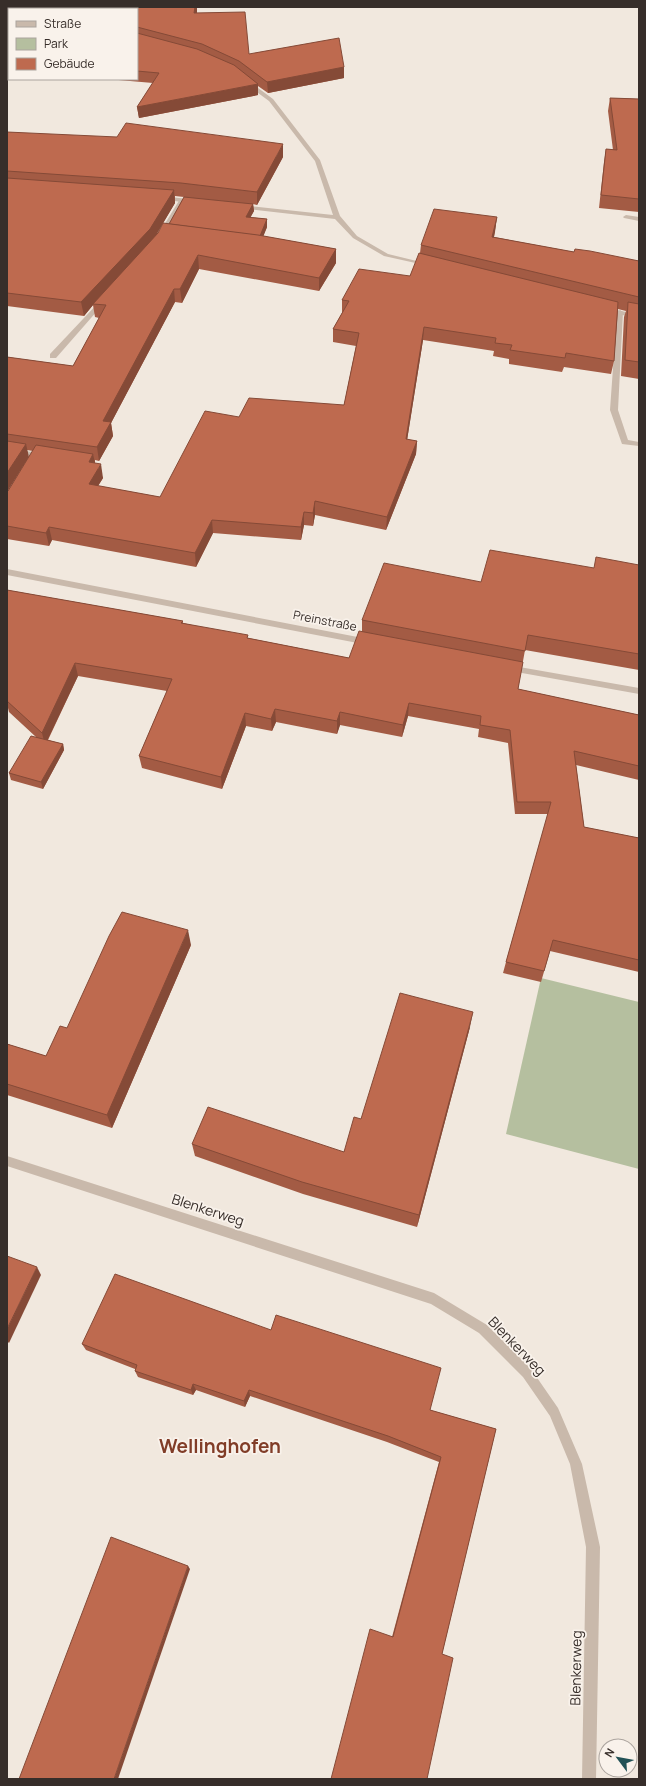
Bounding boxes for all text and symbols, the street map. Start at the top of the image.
legend [8,8,138,80]
text: Straße [44,15,81,32]
text: Park [44,35,69,52]
text: Gebäude [44,55,95,72]
street label: Preinstraße [292,606,358,635]
street label: Blenkerweg [169,1189,247,1230]
street label: Blenkerweg [484,1312,550,1379]
district label: Wellinghofen [159,1433,281,1459]
street label: Blenkerweg [565,1630,586,1706]
north arrow [598,1738,638,1778]
text: N [601,1745,618,1760]

